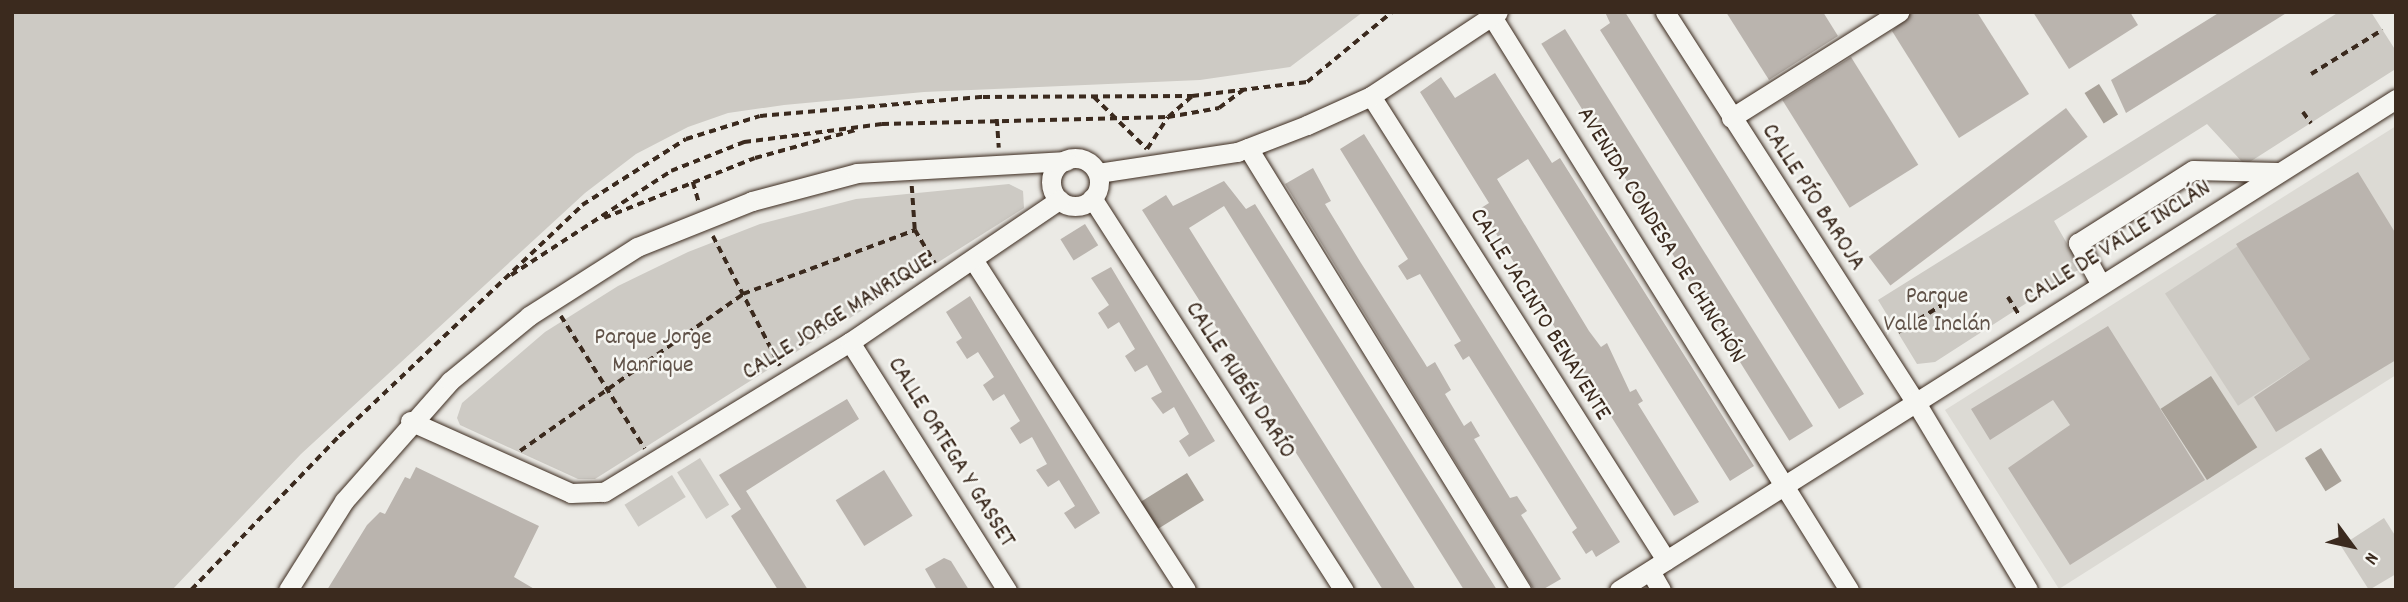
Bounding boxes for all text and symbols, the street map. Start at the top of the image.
street label: AVENIDA CONDESA DE CHINCHÓN [1569,102,1751,370]
street label: CALLE PÍO BAROJA [1754,119,1870,277]
street label: CALLE DE VALLE INCLÁN [2019,175,2217,313]
street label: CALLE JACINTO BENAVENTE [1462,204,1616,426]
street label: CALLE JORGE MANRIQUE [738,248,938,388]
park label: Parque Valle Inclán [1883,284,1991,340]
street label: CALLE RUBÉN DARÍO [1177,297,1301,465]
park label: Parque Jorge Manrique [594,325,712,381]
street label: CALLE ORTEGA Y GASSET [880,353,1020,553]
north arrow [2317,511,2387,581]
text: N [2356,546,2384,569]

